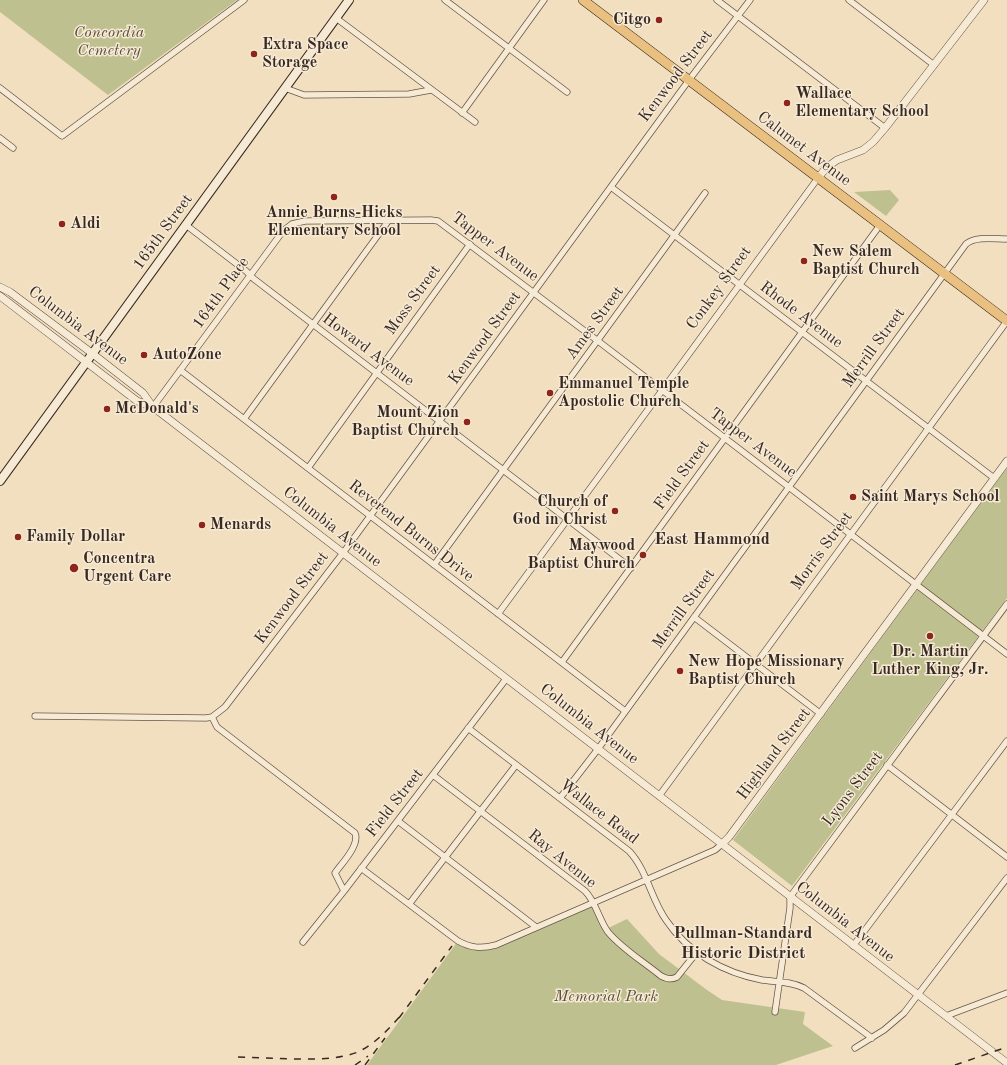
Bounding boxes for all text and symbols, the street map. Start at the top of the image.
place label: Citgo [613,10,651,30]
marker: Citgo [654,15,664,25]
park label: Concordia Cemetery [74,23,144,61]
street label: Kenwood Street [635,26,717,126]
place label: Extra Space Storage [262,35,349,73]
marker: Extra Space Storage [249,49,259,59]
place label: Wallace Elementary School [795,84,929,122]
marker: Wallace Elementary School [782,98,792,108]
street label: Calumet Avenue [753,107,855,191]
street label: 165th Street [129,190,197,274]
marker: Annie Burns-Hicks Elementary School [329,192,339,202]
place label: Annie Burns-Hicks Elementary School [266,203,402,241]
street label: Tapper Avenue [448,208,542,286]
place label: Aldi [70,214,100,234]
marker: Aldi [57,219,67,229]
place label: New Salem Baptist Church [812,242,920,280]
street label: Conkey Street [682,243,756,333]
street label: 164th Place [189,253,253,333]
marker: New Salem Baptist Church [799,256,809,266]
street label: Moss Street [381,261,445,339]
street label: Rhode Avenue [756,278,846,352]
street label: Columbia Avenue [24,282,132,370]
street label: Ames Street [562,283,628,363]
street label: Kenwood Street [445,288,525,388]
street label: Merrill Street [839,304,909,392]
street label: Howard Avenue [318,309,418,391]
place label: AutoZone [152,345,222,365]
marker: AutoZone [139,350,149,360]
place label: Emmanuel Temple Apostolic Church [558,374,689,412]
marker: Emmanuel Temple Apostolic Church [545,388,555,398]
place label: McDonald's [115,399,199,419]
place label: Mount Zion Baptist Church [351,403,459,441]
marker: McDonald's [102,404,112,414]
street label: Tapper Avenue [706,404,800,482]
marker: Mount Zion Baptist Church [462,417,472,427]
street label: Field Street [650,436,714,514]
street label: Reverend Burns Drive [344,476,478,586]
street label: Columbia Avenue [279,483,385,571]
place label: Saint Marys School [861,487,999,507]
place label: Church of God in Christ [512,492,607,530]
marker: Saint Marys School [848,492,858,502]
marker: Church of God in Christ [610,506,620,516]
street label: Morris Street [787,508,857,594]
place label: Menards [210,515,271,535]
marker: Menards [197,520,207,530]
place label: Family Dollar [26,527,125,547]
district label: East Hammond [654,530,770,550]
marker: Family Dollar [13,532,23,542]
place label: Maywood Baptist Church [527,536,635,574]
street label: Kenwood Street [251,548,333,648]
place label: Concentra Urgent Care [83,549,171,587]
marker: Maywood Baptist Church [638,550,648,560]
marker: Concentra Urgent Care [68,562,80,574]
street label: Merrill Street [649,565,719,653]
marker: Dr. Martin Luther King, Jr. [925,631,935,641]
place label: Dr. Martin Luther King, Jr. [871,642,989,680]
place label: New Hope Missionary Baptist Church [688,652,845,690]
marker: New Hope Missionary Baptist Church [675,666,685,676]
street label: Columbia Avenue [536,680,642,768]
street label: Highland Street [733,704,815,804]
street label: Lyons Street [819,748,887,830]
street label: Field Street [362,765,428,841]
street label: Wallace Road [556,775,642,849]
street label: Ray Avenue [524,825,600,893]
street label: Columbia Avenue [792,878,898,966]
district label: Pullman-Standard Historic District [674,924,812,964]
park label: Memorial Park [554,987,658,1007]

